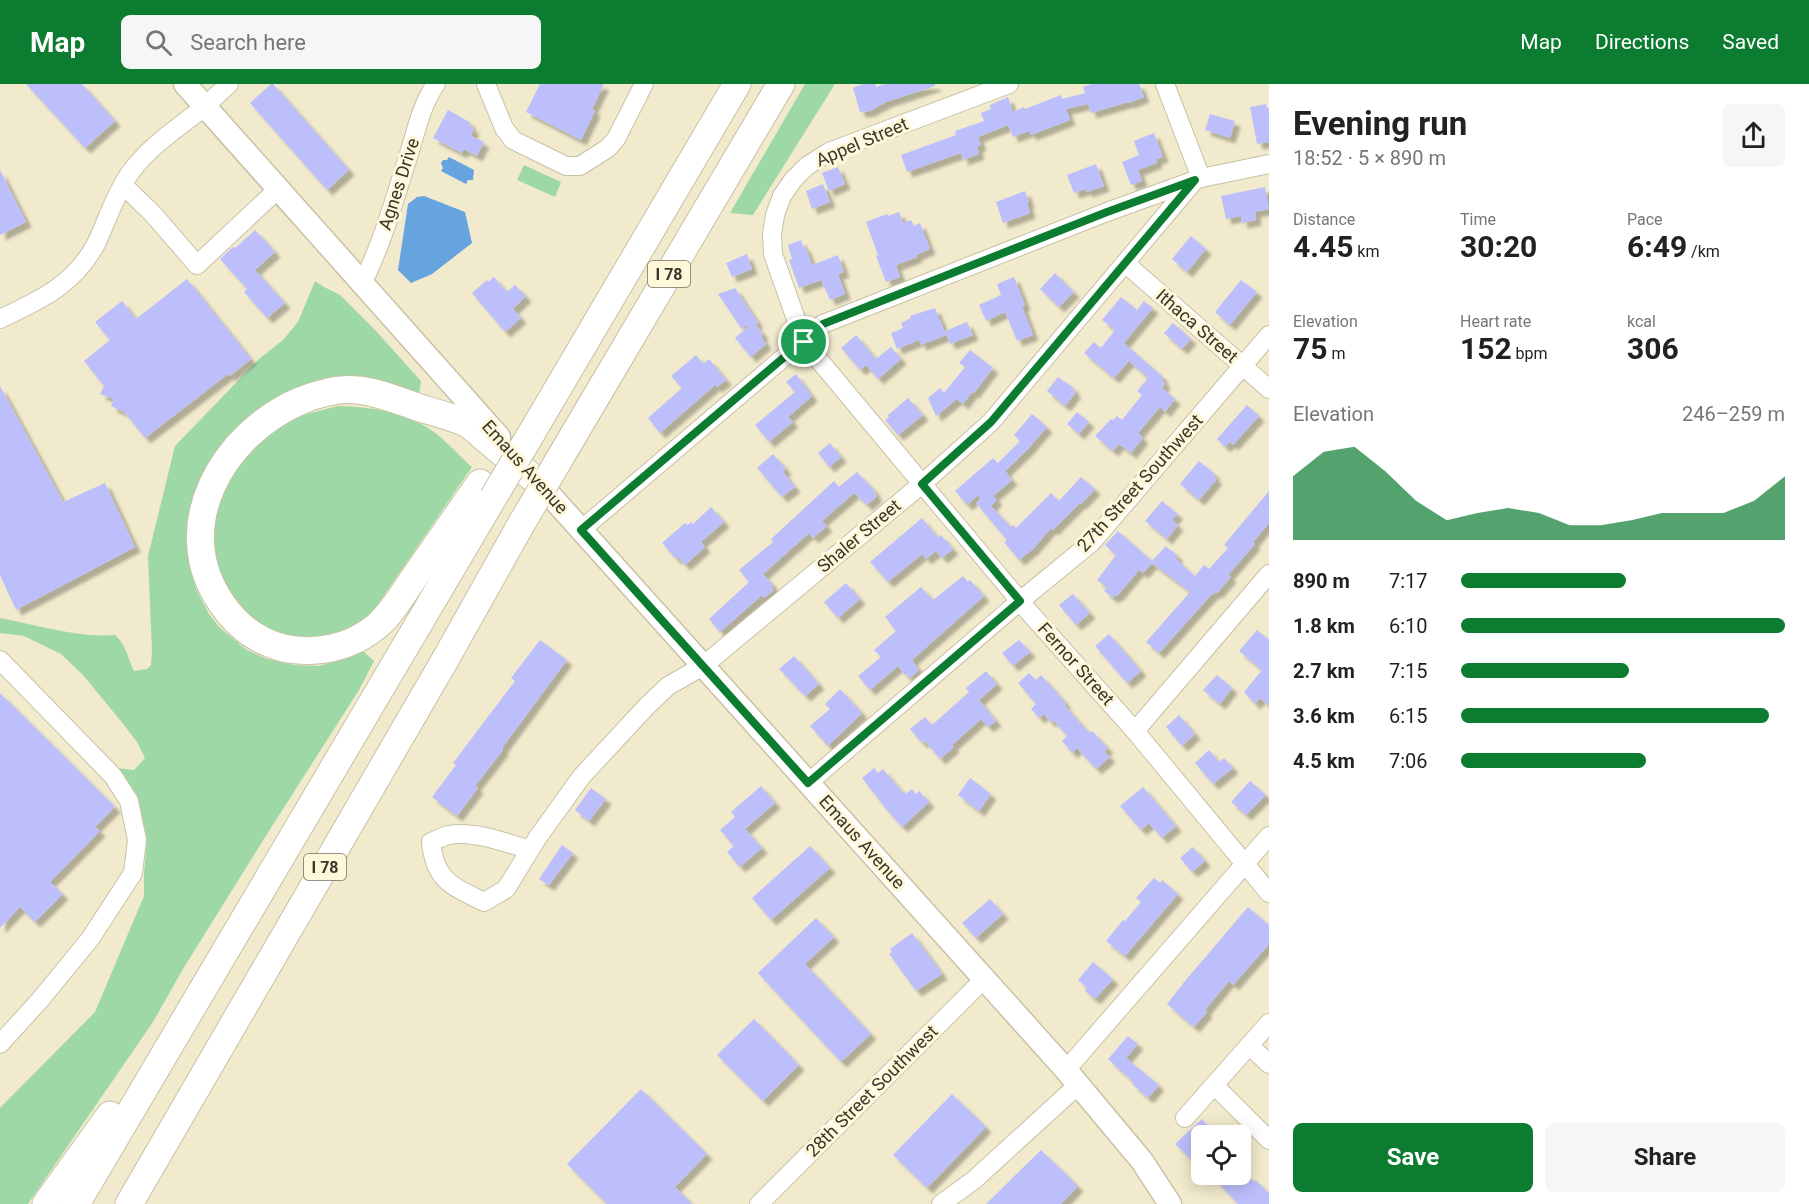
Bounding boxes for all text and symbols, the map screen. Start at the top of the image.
search box [121,15,541,69]
text: Map [30,26,85,59]
icon: search [142,26,175,59]
text: Search here [190,30,306,55]
text: Map [1520,30,1562,54]
text: Directions [1595,30,1689,54]
text: Saved [1722,30,1779,54]
text: Evening run [1293,104,1467,143]
button: share [1722,104,1785,167]
street label: Appel Street [813,113,911,170]
street label: Agnes Drive [374,135,423,233]
text: 18:52 · 5 × 890 m [1293,146,1446,170]
text: Distance [1293,210,1355,229]
text: Time [1460,210,1496,229]
text: Pace [1627,210,1663,229]
text: 4.45 [1293,229,1353,264]
text: 30:20 [1460,229,1537,264]
text: 6:49 [1627,229,1687,264]
text: km [1353,242,1379,261]
text: /km [1687,242,1720,261]
road number: I 78 [648,261,690,287]
street label: Ithaca Street [1152,284,1243,367]
text: Elevation [1293,312,1358,331]
text: Heart rate [1460,312,1531,331]
text: kcal [1627,312,1656,331]
pin [778,316,829,367]
icon: arrive [787,325,820,358]
text: 75 [1293,331,1327,366]
text: 152 [1460,331,1512,366]
text: 306 [1627,331,1679,366]
text: m [1327,344,1345,363]
text: bpm [1512,344,1548,363]
text: Elevation [1293,402,1374,426]
text: 246–259 m [1682,402,1785,426]
street label: 27th Street Southwest [1072,410,1207,556]
street label: Emaus Avenue [478,416,573,518]
street label: Shaler Street [813,495,905,577]
text: 890 m [1293,569,1350,593]
text: 7:17 [1389,569,1428,593]
text: 1.8 km [1293,614,1355,638]
text: 6:10 [1389,614,1428,638]
street label: Fernor Street [1034,618,1119,709]
text: 2.7 km [1293,659,1355,683]
text: 7:15 [1389,659,1428,683]
text: 3.6 km [1293,704,1355,728]
text: 6:15 [1389,704,1428,728]
text: 4.5 km [1293,749,1355,773]
text: 7:06 [1389,749,1428,773]
street label: Emaus Avenue [815,791,910,893]
road number: I 78 [304,854,346,880]
street label: 28th Street Southwest [802,1020,942,1161]
button: Save [1293,1123,1533,1192]
button: Share [1545,1123,1785,1192]
map controls [1191,1125,1251,1185]
button: locate [1191,1125,1251,1185]

